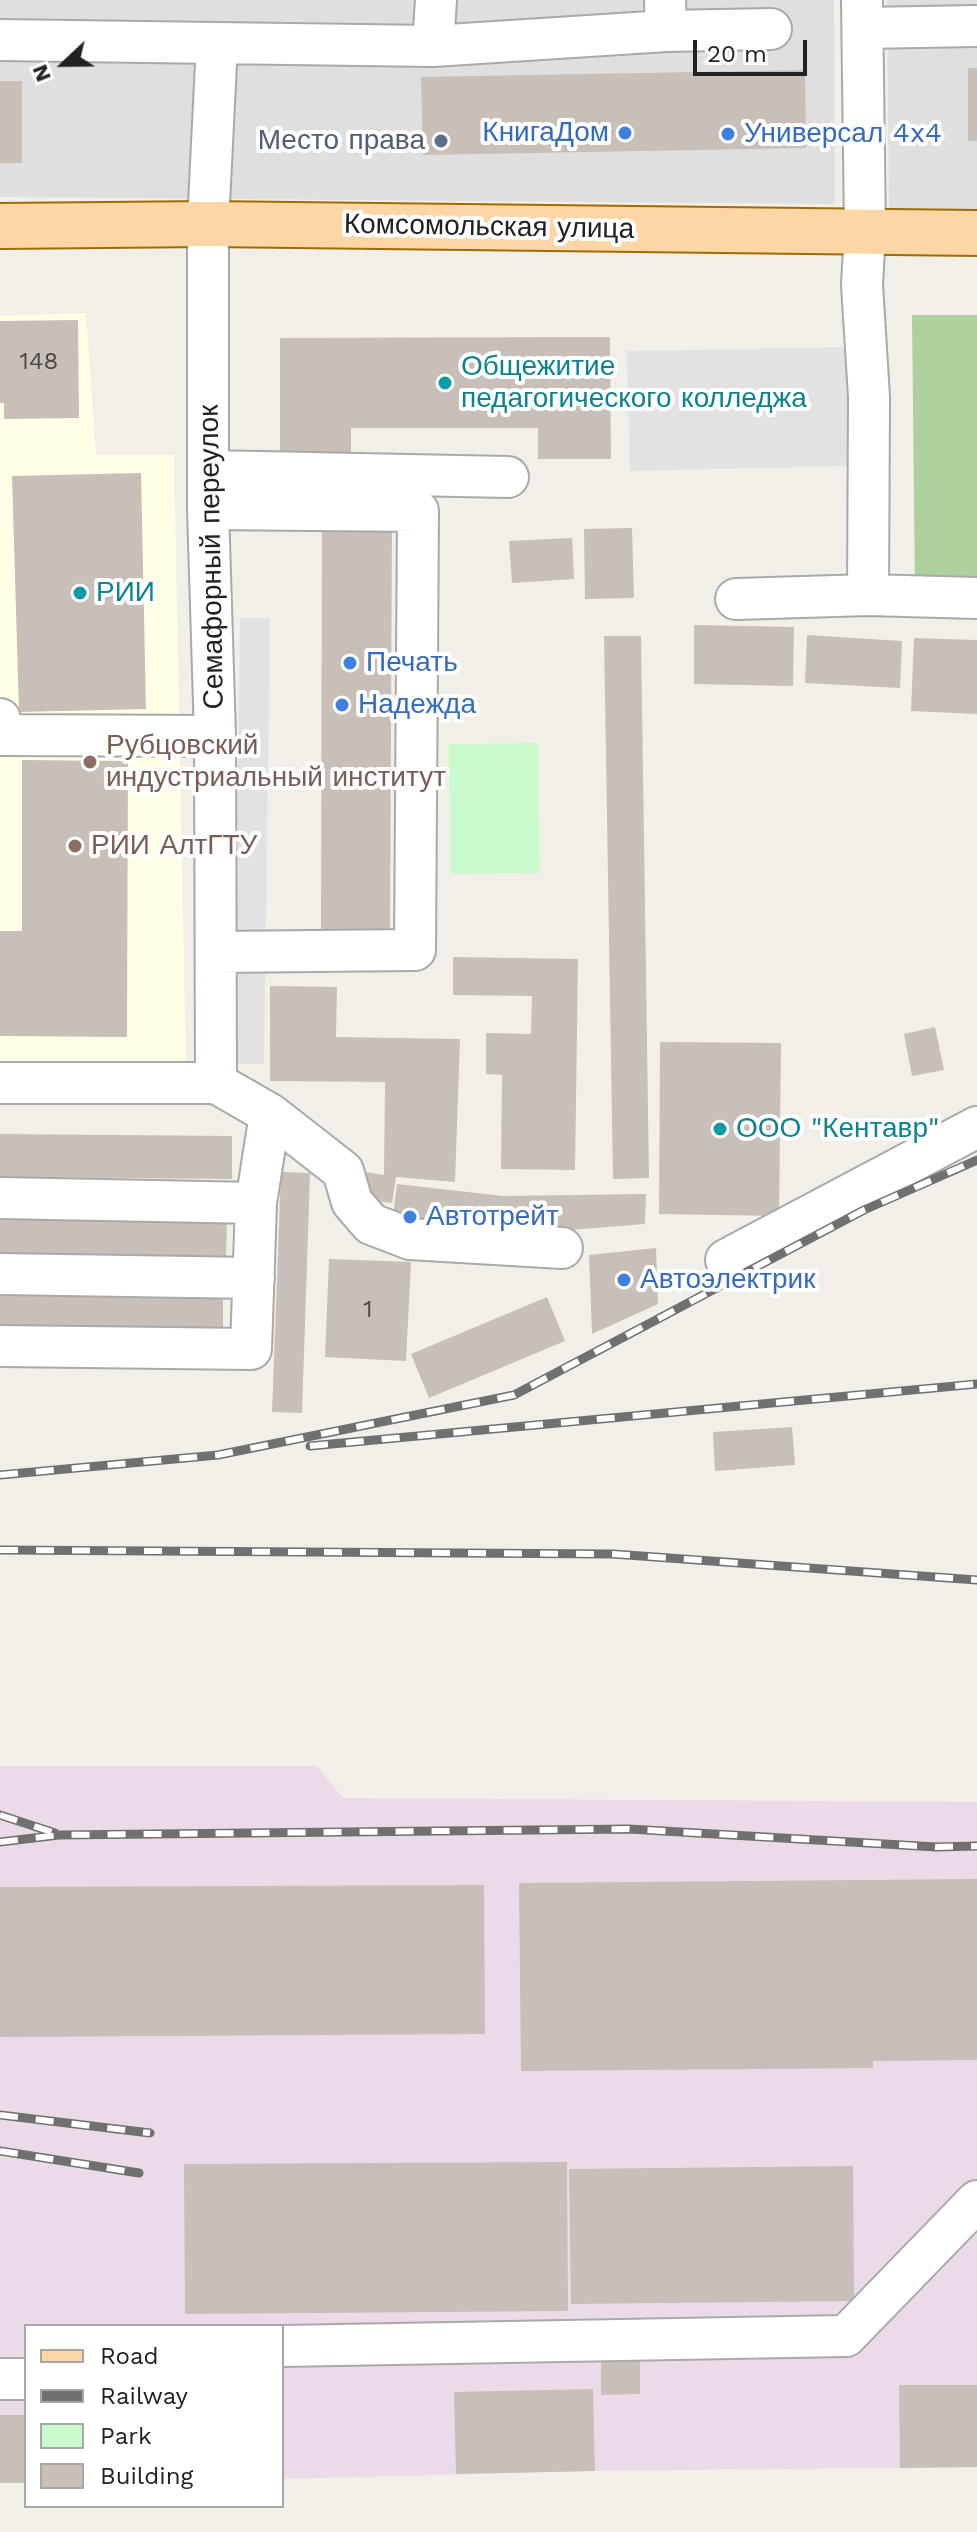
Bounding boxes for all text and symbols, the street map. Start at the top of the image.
north arrow [24,24,104,104]
scale bar [697,24,811,74]
text: 20 m [707,40,767,68]
text: N [27,61,56,85]
place label: КнигаДом [482,116,609,150]
place label: Универсал 4x4 [744,117,942,151]
place label: Место права [258,124,425,158]
marker: КнигаДом [616,124,634,142]
marker: Универсал 4x4 [719,125,737,143]
marker: Место права [432,132,450,150]
street label: Комсомольская улица [344,208,634,246]
house number: 148 [20,348,58,376]
place label: Общежитие педагогического колледжа [461,350,807,416]
marker: Общежитие педагогического колледжа [436,374,454,392]
street label: Семафорный переулок [193,404,231,710]
place label: РИИ [96,576,155,610]
marker: РИИ [71,584,89,602]
place label: Печать [366,646,458,680]
marker: Печать [341,654,359,672]
place label: Надежда [358,688,476,722]
marker: Надежда [333,696,351,714]
place label: Рубцовский индустриальный институт [106,729,446,795]
marker: Рубцовский индустриальный институт [81,753,99,771]
place label: РИИ АлтГТУ [91,829,257,863]
marker: РИИ АлтГТУ [66,837,84,855]
place label: ООО "Кентавр" [736,1112,939,1146]
marker: ООО "Кентавр" [711,1120,729,1138]
place label: Автотрейт [426,1200,559,1234]
marker: Автотрейт [401,1208,419,1226]
place label: Автоэлектрик [640,1263,815,1297]
marker: Автоэлектрик [615,1271,633,1289]
house number: 1 [363,1296,373,1324]
legend [24,2324,284,2508]
text: Road [100,2342,159,2370]
text: Railway [100,2382,188,2410]
text: Park [100,2422,152,2450]
text: Building [100,2462,193,2490]

